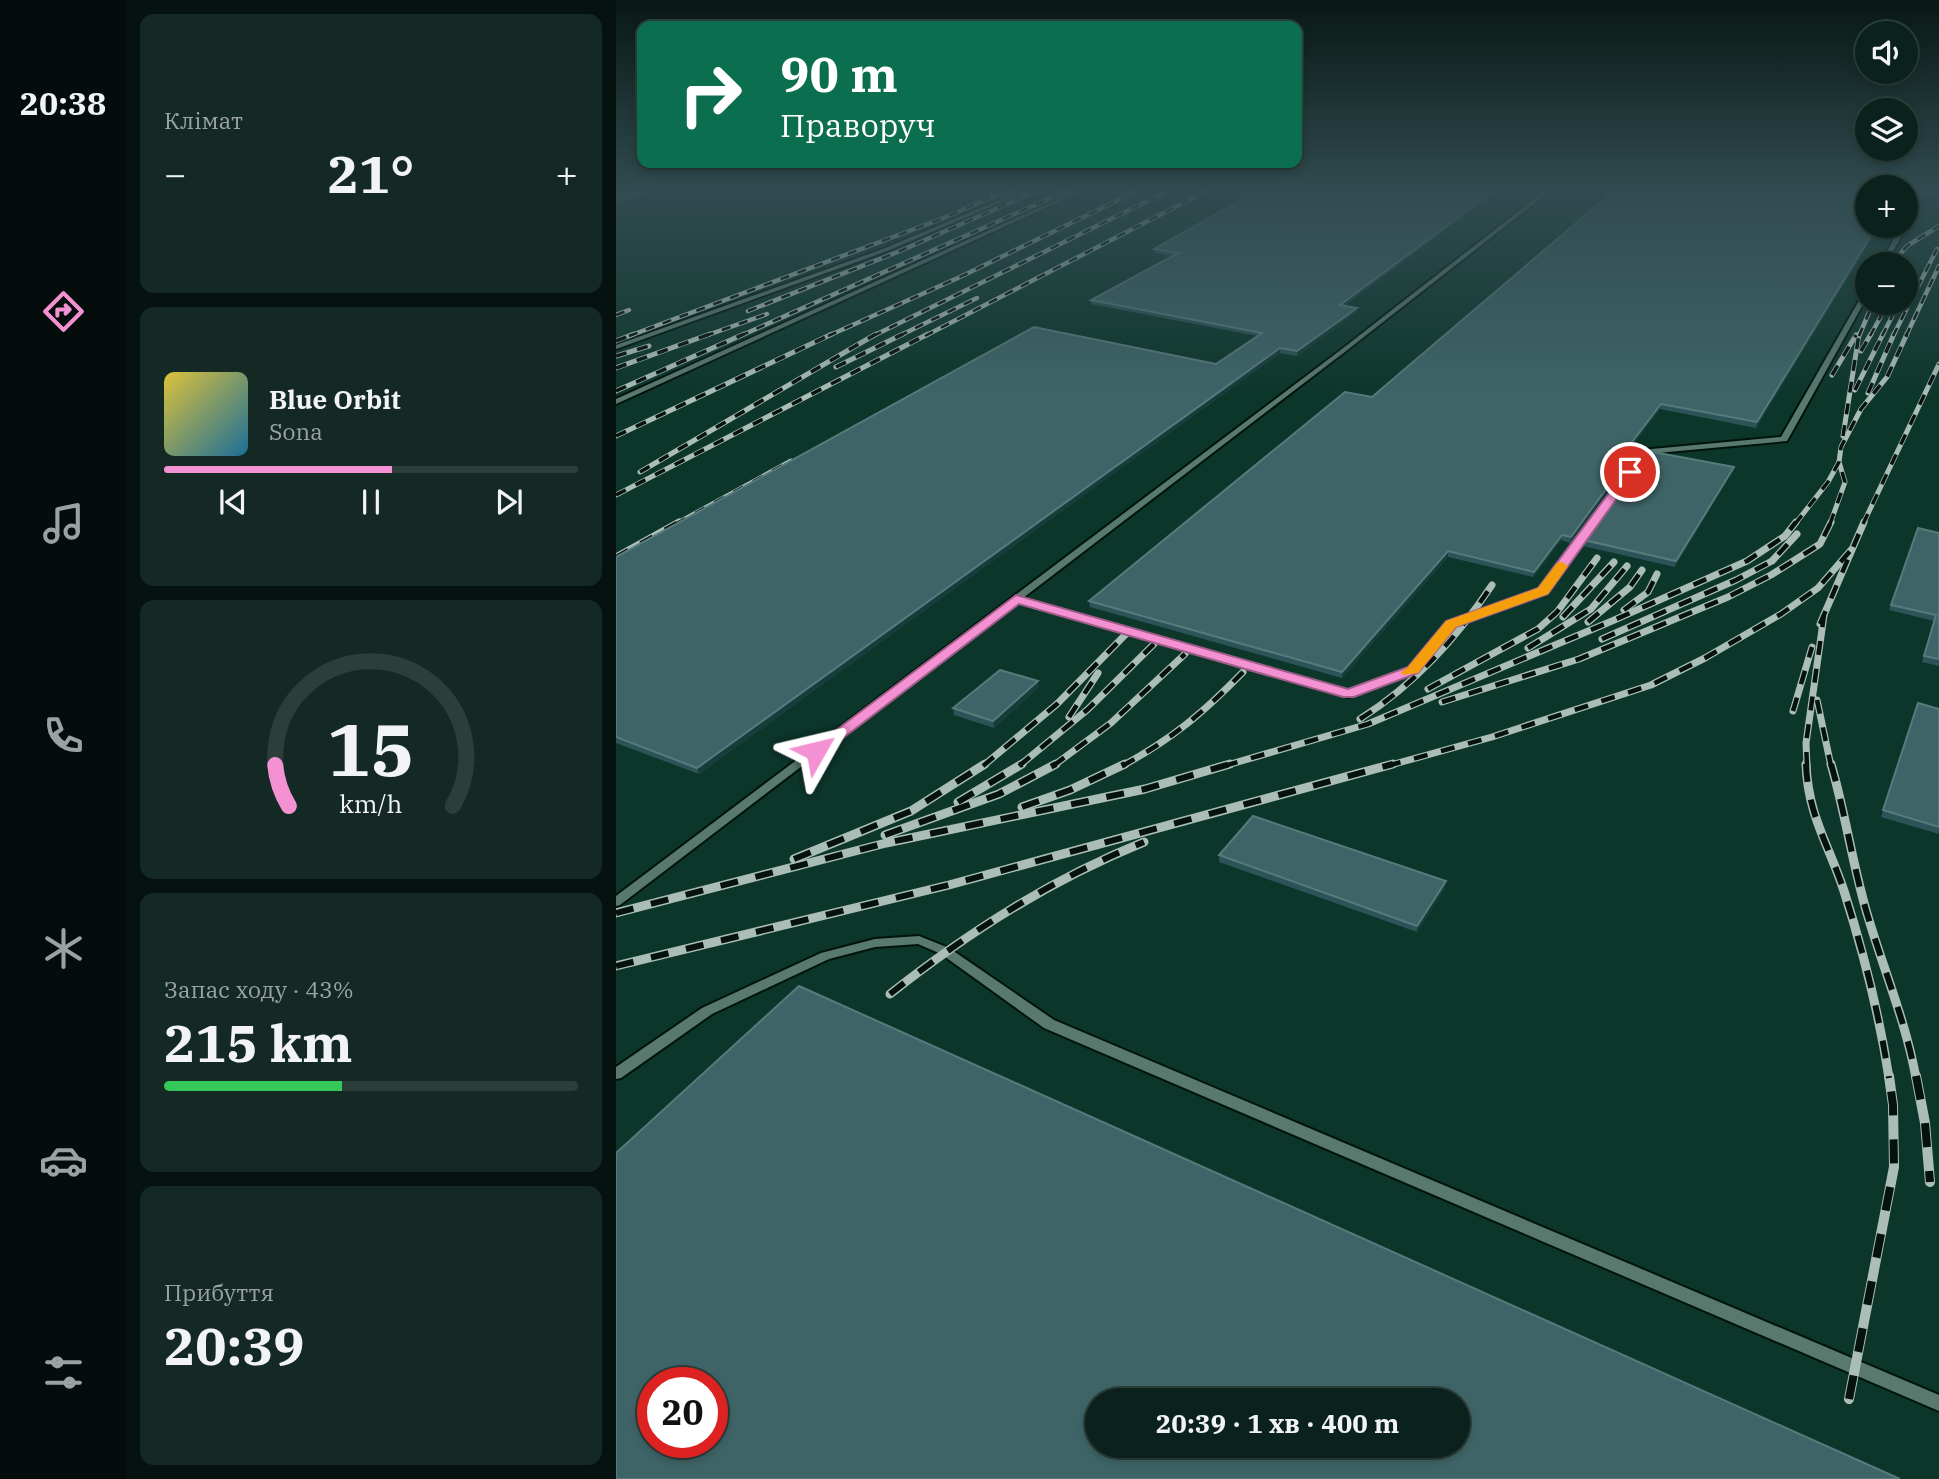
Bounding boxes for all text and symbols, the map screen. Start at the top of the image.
map controls [1855,21,1918,315]
button: sound [1855,21,1918,84]
text: 90 m [780,42,898,105]
icon: right [665,49,756,140]
text: 20:38 [20,82,106,124]
button: layers [1855,98,1918,161]
text: Праворуч [780,104,936,146]
text: Клімат [164,105,243,135]
text: 21° [328,140,414,207]
text: − [164,149,187,198]
text: + [555,149,578,198]
button: + [1855,175,1918,238]
button: − [1855,252,1918,315]
icon: directions [39,287,88,336]
text: Blue Orbit [269,382,401,416]
text: Sona [269,416,323,446]
pin [1600,442,1660,502]
icon: arrive [1611,453,1649,491]
icon: previous [214,483,252,521]
icon: pause [352,483,390,521]
icon: next [490,483,528,521]
icon: music [39,499,88,548]
text: 15 [327,701,415,796]
icon: phone [39,711,88,760]
position arrow [779,714,853,788]
text: km/h [339,786,403,819]
icon: climate [39,924,88,973]
text: Запас ходу · 43% [164,974,354,1004]
text: 215 km [164,1009,353,1076]
icon: car [39,1136,88,1185]
text: Прибуття [164,1277,274,1307]
text: 20:39 [164,1312,305,1379]
icon: filters [39,1348,88,1397]
speed limit sign: 20 [637,1367,728,1458]
text: 20:39 · 1 хв · 400 m [1156,1406,1399,1440]

